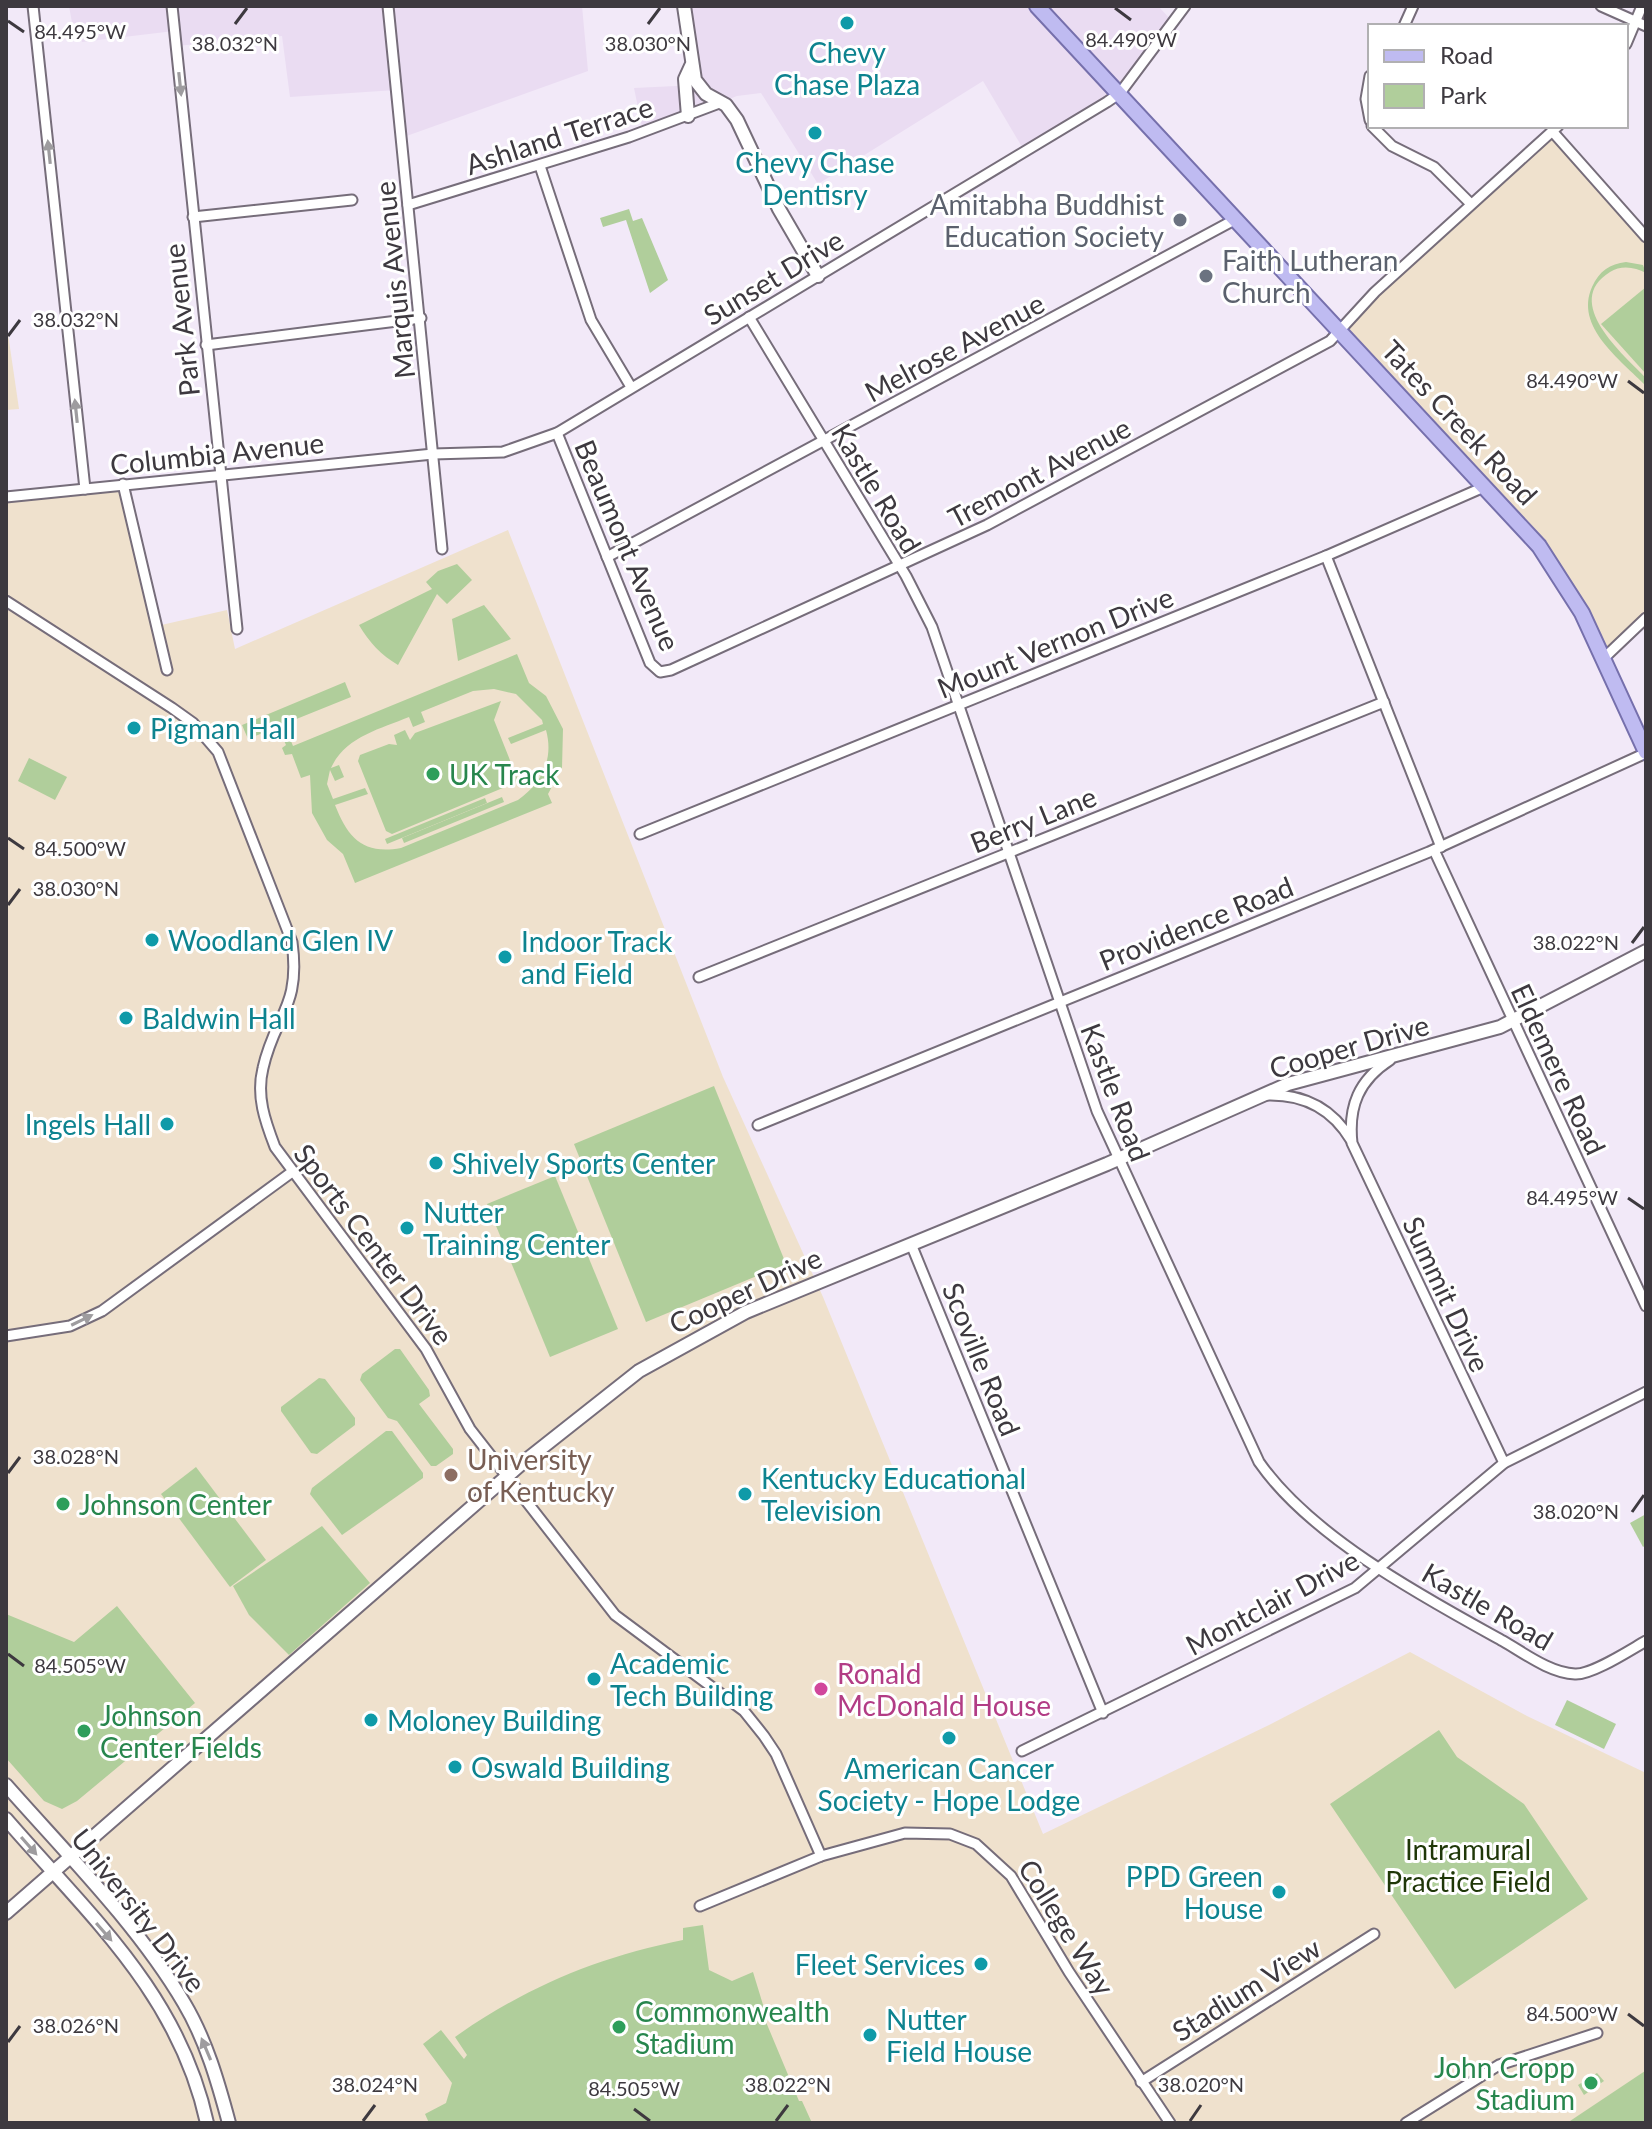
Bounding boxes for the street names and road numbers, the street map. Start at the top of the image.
street label: Ashland Terrace [461,89,657,181]
street label: Marquis Avenue [367,180,421,380]
street label: Sunset Drive [697,222,849,332]
street label: Park Avenue [156,242,206,398]
street label: Melrose Avenue [858,285,1050,409]
street label: Tates Creek Road [1375,333,1545,511]
street label: Tremont Avenue [942,410,1136,534]
street label: Kastle Road [825,417,929,559]
street label: Columbia Avenue [108,425,326,481]
street label: Beaumont Avenue [568,435,688,655]
street label: Mount Vernon Drive [932,579,1178,705]
street label: Berry Lane [965,778,1101,860]
street label: Providence Road [1094,869,1298,977]
street label: Eldemere Road [1505,978,1613,1160]
street label: Cooper Drive [1265,1007,1433,1085]
street label: Kastle Road [1074,1018,1158,1166]
street label: Sports Center Drive [287,1137,461,1351]
street label: Summit Drive [1396,1211,1498,1377]
street label: Cooper Drive [663,1240,827,1340]
street label: Scoville Road [936,1277,1028,1441]
street label: Montclair Drive [1180,1542,1364,1662]
street label: Kastle Road [1417,1555,1559,1657]
street label: University Drive [65,1822,213,1998]
street label: College Way [1012,1853,1122,2002]
street label: Stadium View [1166,1930,1326,2048]

